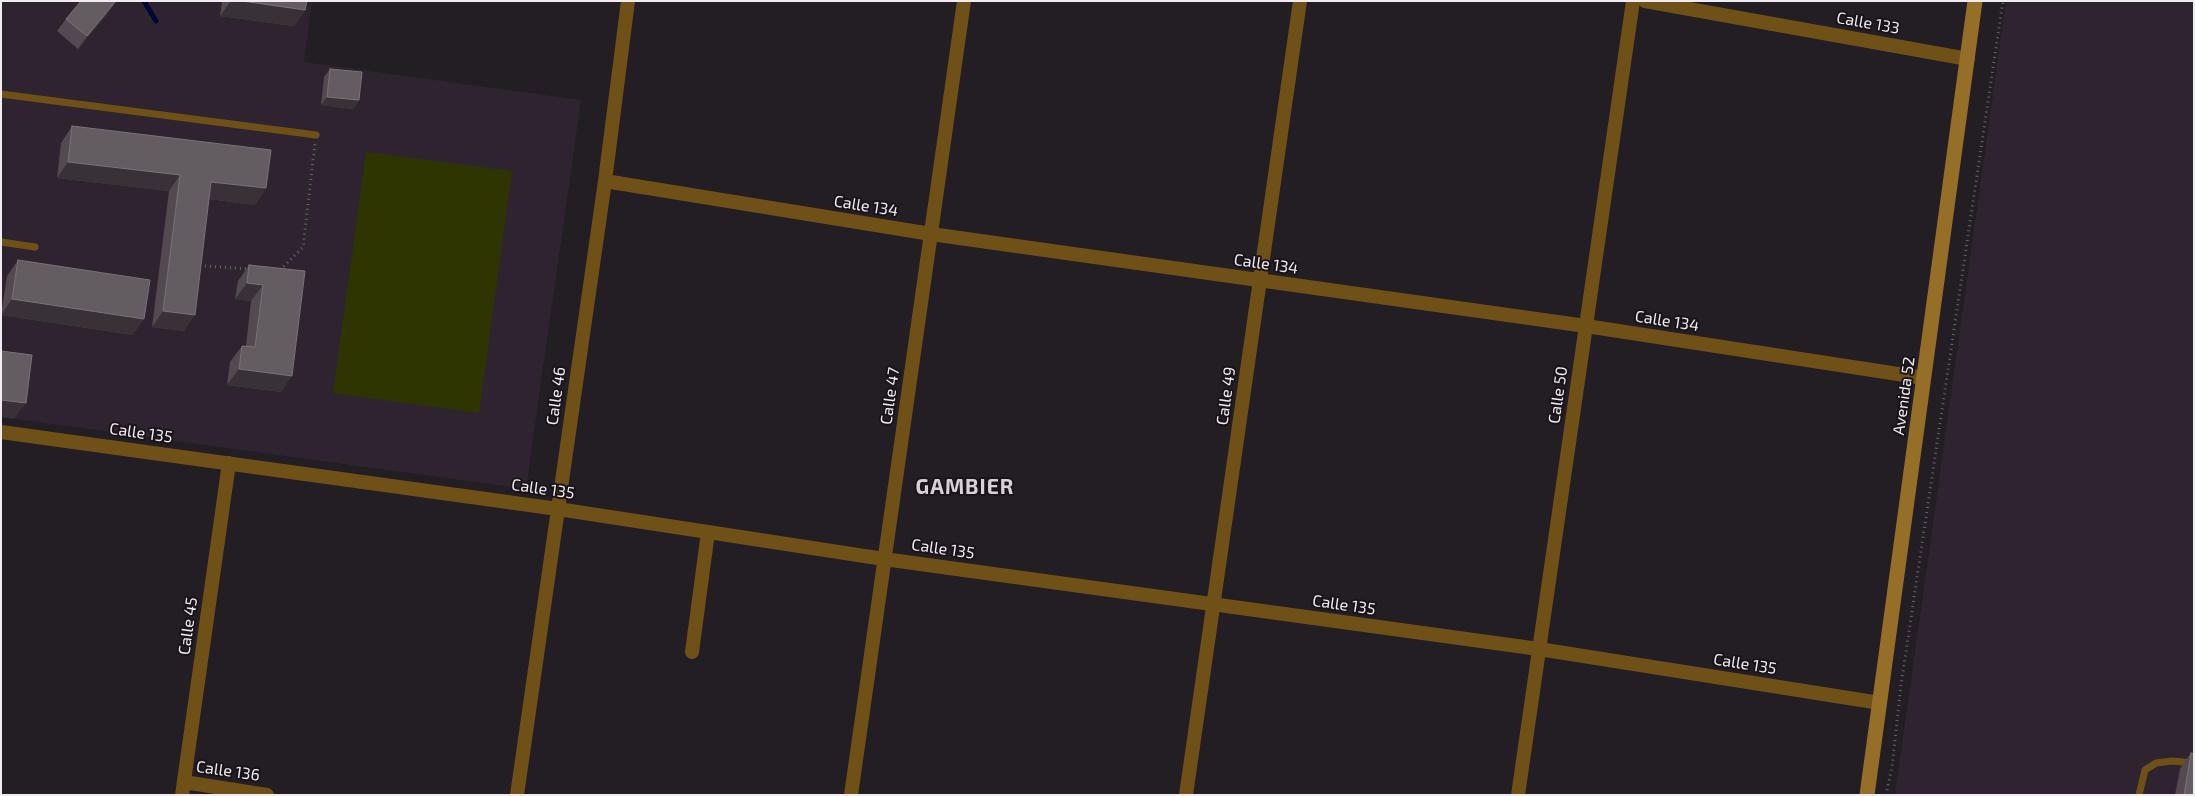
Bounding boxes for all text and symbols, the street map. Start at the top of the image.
street label: Calle 133 [1835,8,1901,38]
street label: Calle 134 [833,191,899,221]
street label: Calle 134 [1233,250,1299,278]
street label: Calle 134 [1634,306,1700,336]
street label: Avenida 52 [1889,356,1919,436]
street label: Calle 50 [1544,365,1572,425]
street label: Calle 46 [542,366,570,426]
street label: Calle 47 [876,366,904,426]
street label: Calle 49 [1212,366,1240,426]
street label: Calle 135 [108,419,174,447]
district label: GAMBIER [915,474,1015,500]
street label: Calle 135 [510,475,576,503]
street label: Calle 135 [910,535,976,563]
street label: Calle 135 [1311,591,1377,619]
street label: Calle 45 [174,596,202,656]
street label: Calle 135 [1712,650,1778,678]
street label: Calle 136 [195,757,261,785]

